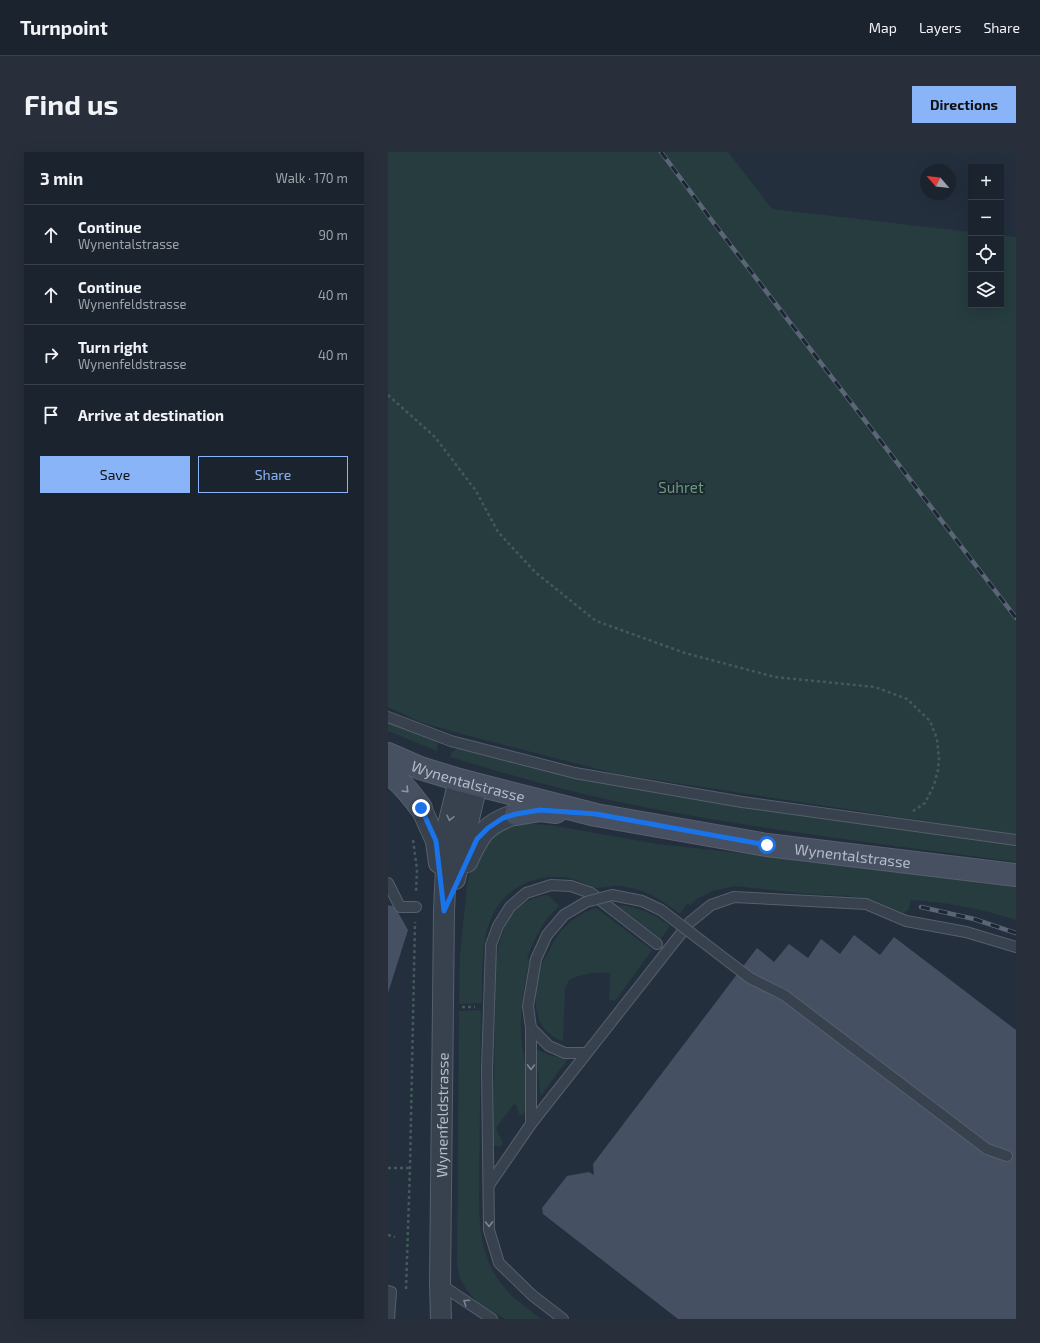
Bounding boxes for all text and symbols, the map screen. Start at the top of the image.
text: Turnpoint [20,16,108,39]
text: Map [869,19,897,36]
text: Layers [919,19,961,36]
text: Share [983,19,1020,36]
button: Directions [912,86,1016,123]
text: Find us [24,87,118,121]
north arrow [920,164,956,200]
map controls [968,164,1004,308]
button: + [968,164,1004,200]
text: 3 min [40,168,83,188]
text: Walk · 170 m [276,170,348,186]
button: − [968,200,1004,236]
text: Continue [78,218,141,236]
icon: ahead [40,224,62,246]
text: 90 m [318,227,348,243]
text: Wynentalstrasse [78,236,179,252]
button: locate [968,236,1004,272]
button: layers [968,272,1004,308]
text: Continue [78,278,141,296]
icon: ahead [40,284,62,306]
text: 40 m [318,287,348,303]
text: Wynenfeldstrasse [78,296,187,312]
text: Turn right [78,338,148,356]
icon: right [40,344,62,366]
text: 40 m [318,347,348,363]
text: Wynenfeldstrasse [78,356,187,372]
icon: arrive [40,404,62,426]
text: Arrive at destination [78,406,224,424]
button: Save [40,456,190,493]
button: Share [198,456,348,493]
park label: Suhret [658,478,704,496]
street label: Wynentalstrasse [409,756,527,805]
one-way arrow [401,785,408,793]
route end [412,799,430,817]
one-way arrow [446,815,454,822]
route start [758,836,776,854]
street label: Wynentalstrasse [793,839,912,871]
street label: Wynenfeldstrasse [432,1052,451,1178]
one-way arrow [527,1064,535,1070]
one-way arrow [485,1221,493,1227]
one-way arrow [463,1299,470,1307]

